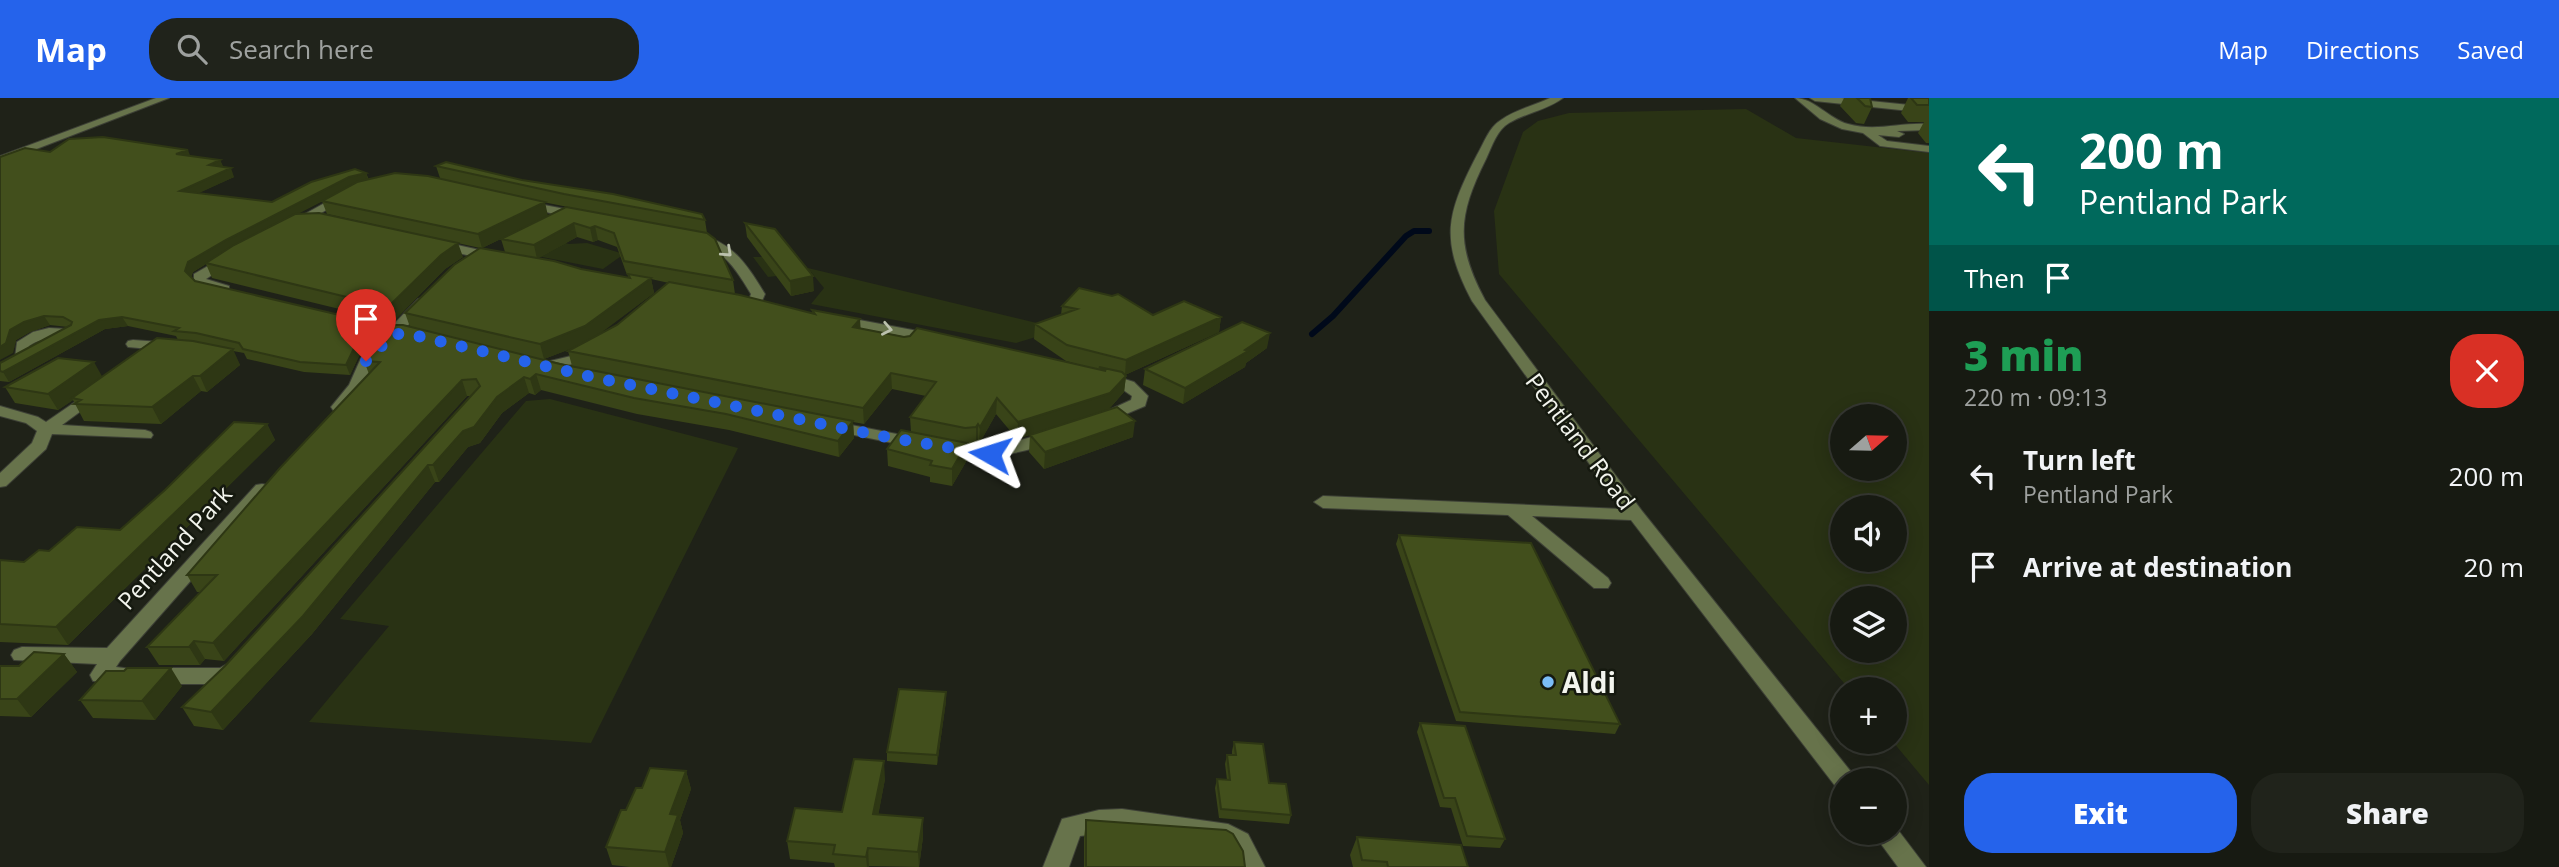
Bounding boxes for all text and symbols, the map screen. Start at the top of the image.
search box [149,18,639,81]
text: Map [35,27,107,72]
icon: search [173,30,211,68]
text: Search here [229,31,374,67]
text: Map [2218,33,2268,66]
text: Directions [2306,33,2419,66]
text: Saved [2457,33,2524,66]
text: 200 m [2079,117,2224,183]
icon: left [1964,126,2055,217]
text: Pentland Park [2079,180,2288,223]
one-way arrow [719,243,732,256]
icon: arrive [2039,259,2077,297]
text: Then [1964,260,2025,296]
pin [336,289,396,361]
icon: arrive [347,300,385,338]
one-way arrow [880,321,892,336]
text: 3 min [1964,326,2083,383]
button: close [2450,334,2524,408]
street label: Pentland Road [1519,366,1643,516]
text: 220 m · 09:13 [1964,381,2107,413]
north arrow [1830,404,1908,481]
map controls [1830,404,1907,845]
position arrow [953,417,1027,491]
text: Turn left [2023,442,2135,478]
icon: left [1964,457,2002,495]
text: 200 m [2449,458,2524,494]
street label: Pentland Park [109,478,239,616]
text: Pentland Park [2023,478,2173,510]
button: sound [1830,495,1907,572]
icon: arrive [1964,548,2002,586]
text: Arrive at destination [2023,549,2292,585]
text: 20 m [2463,549,2524,585]
button: layers [1830,586,1907,663]
place label: Aldi [1562,663,1616,701]
marker: Aldi [1540,674,1556,690]
button: + [1830,677,1907,754]
button: − [1830,768,1907,845]
button: Exit [1964,773,2237,853]
button: Share [2251,773,2524,853]

